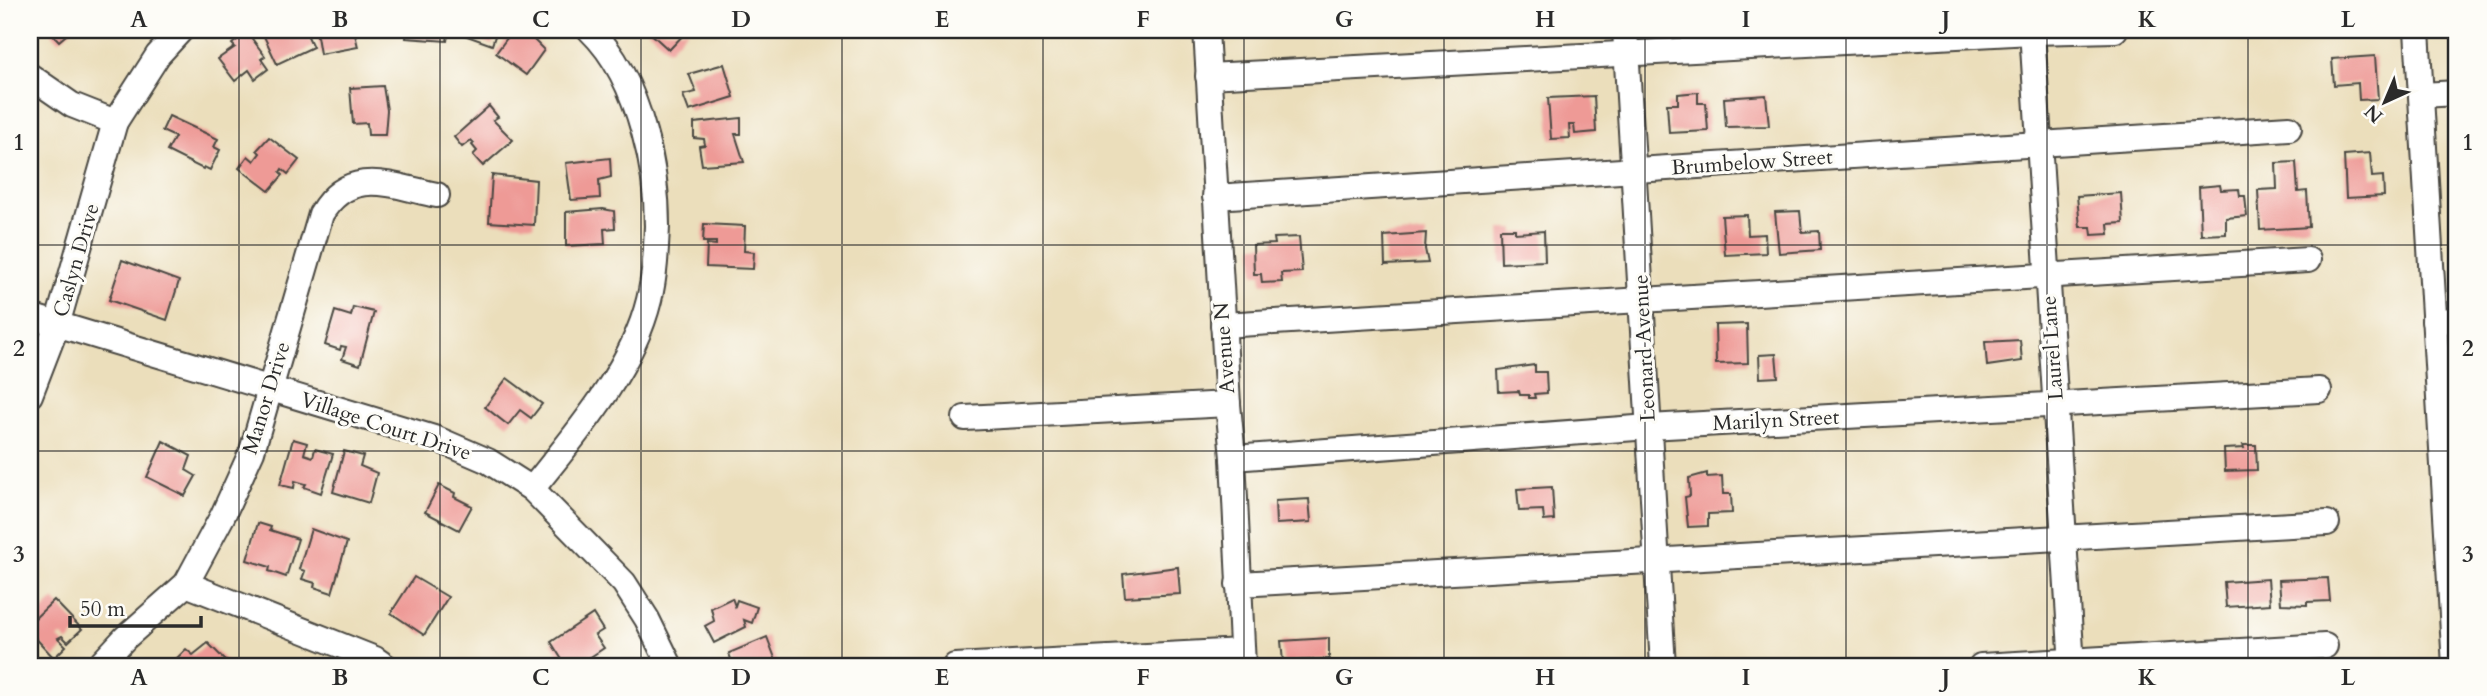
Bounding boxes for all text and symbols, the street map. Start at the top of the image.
text: A [130,4,148,35]
text: B [332,4,348,35]
text: C [532,4,550,35]
text: D [731,4,751,35]
text: E [935,4,949,35]
text: F [1136,4,1150,35]
text: G [1335,4,1354,35]
text: H [1535,4,1555,35]
text: I [1742,4,1750,35]
text: J [1939,4,1950,35]
text: K [2138,4,2157,35]
text: L [2341,4,2356,35]
north arrow [2350,66,2420,136]
text: N [2359,98,2389,129]
text: 1 [13,127,25,158]
text: 1 [2462,127,2474,158]
street label: Brumbelow Street [1670,142,1834,183]
street label: Caslyn Drive [46,200,107,320]
street label: Leonard Avenue [1626,274,1663,422]
street label: Laurel Lane [2034,295,2071,401]
street label: Avenue N [1207,301,1242,395]
text: 2 [13,333,25,364]
text: 2 [2462,333,2474,364]
street label: Manor Drive [236,338,297,458]
street label: Village Court Drive [297,385,475,468]
street label: Marilyn Street [1712,403,1841,438]
text: 3 [13,539,25,570]
text: 3 [2462,539,2474,570]
scale bar [70,584,201,628]
text: 50 m [80,595,125,624]
text: A [130,662,148,693]
text: B [332,662,348,693]
text: C [532,662,550,693]
text: D [731,662,751,693]
text: E [935,662,949,693]
text: F [1136,662,1150,693]
text: G [1335,662,1354,693]
text: H [1535,662,1555,693]
text: I [1742,662,1750,693]
text: J [1939,662,1950,693]
text: K [2138,662,2157,693]
text: L [2341,662,2356,693]

